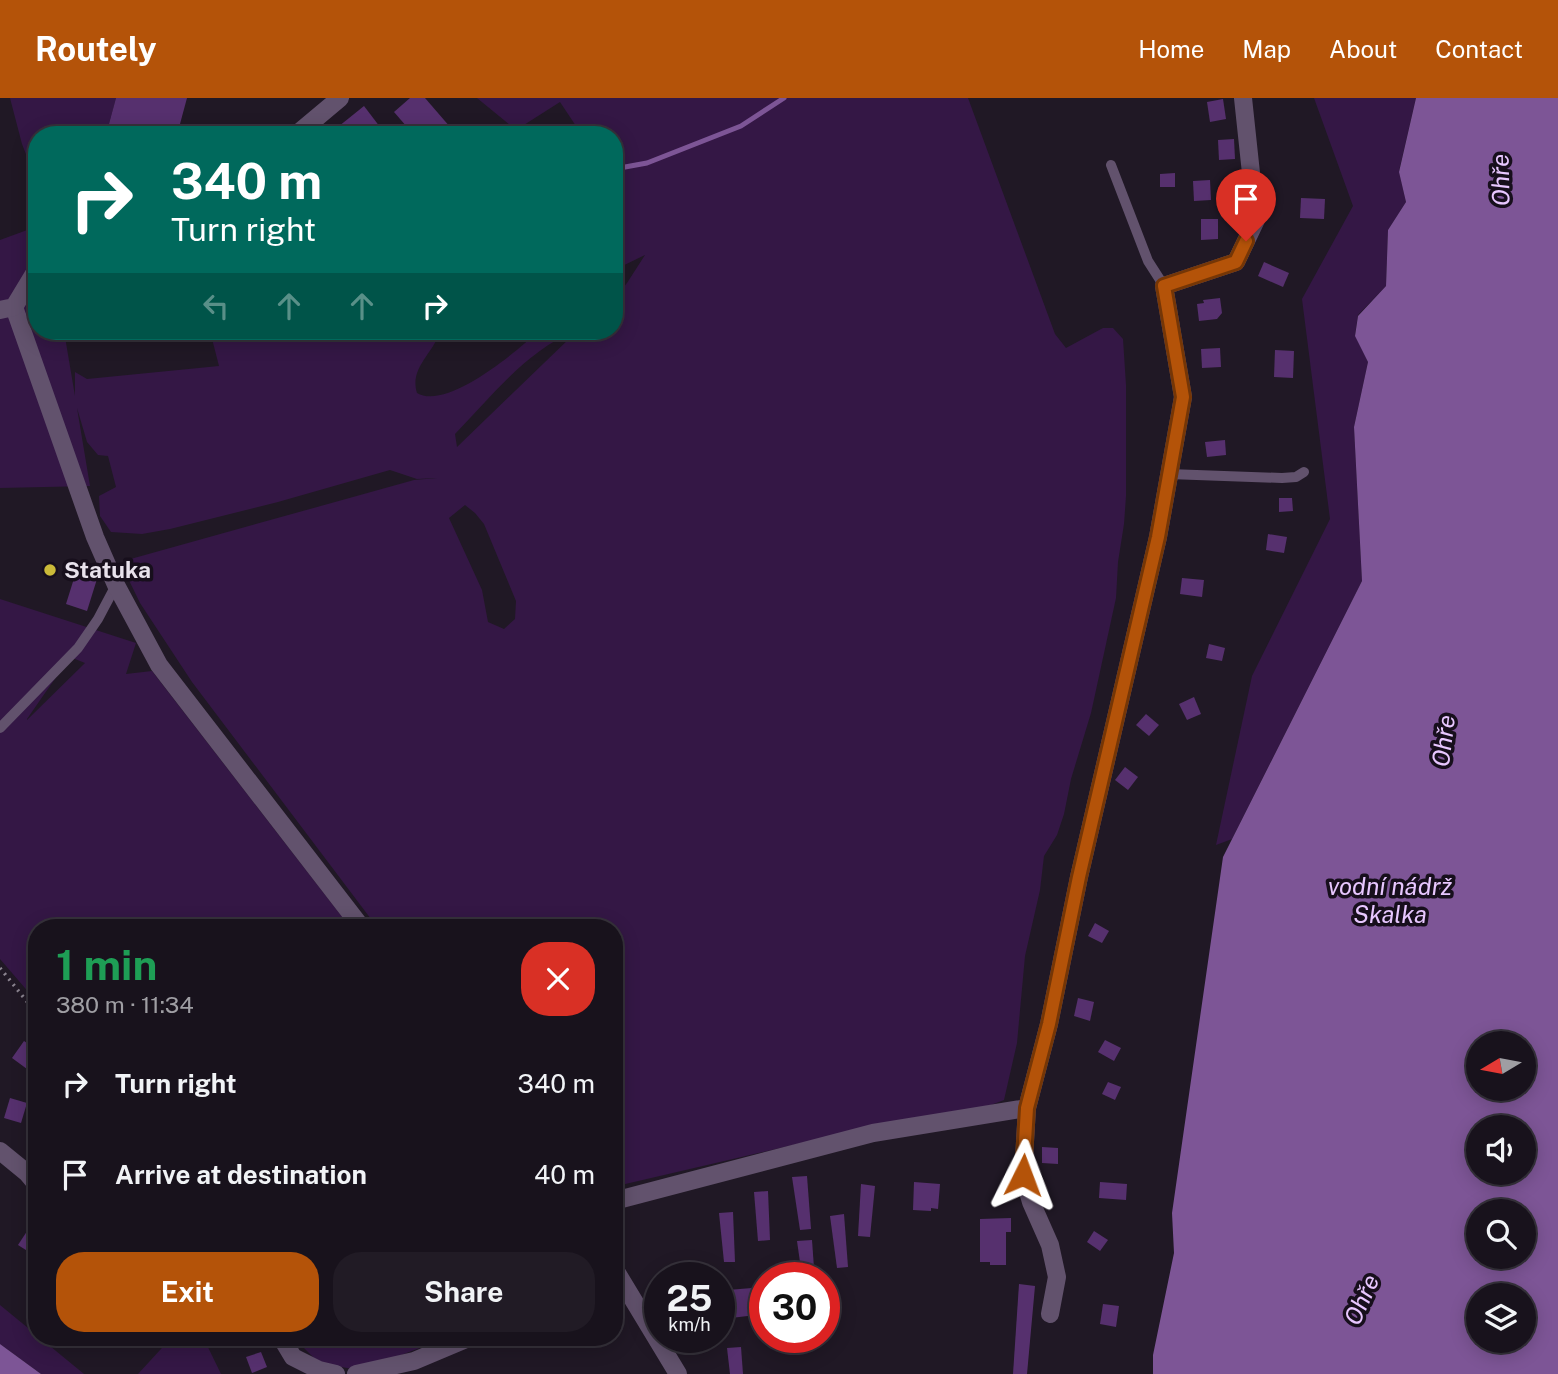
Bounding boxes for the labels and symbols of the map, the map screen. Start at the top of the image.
water label: Ohře [1486,154,1514,206]
pin [1216,169,1276,241]
place label: Statuka [64,556,151,583]
marker: Statuka [42,562,58,578]
water label: Ohře [1426,713,1460,768]
water label: vodní nádrž Skalka [1328,872,1453,928]
north arrow [1466,1031,1536,1101]
position arrow [986,1138,1060,1212]
speed limit sign: 30 [749,1262,840,1353]
water label: Ohře [1338,1270,1384,1329]

